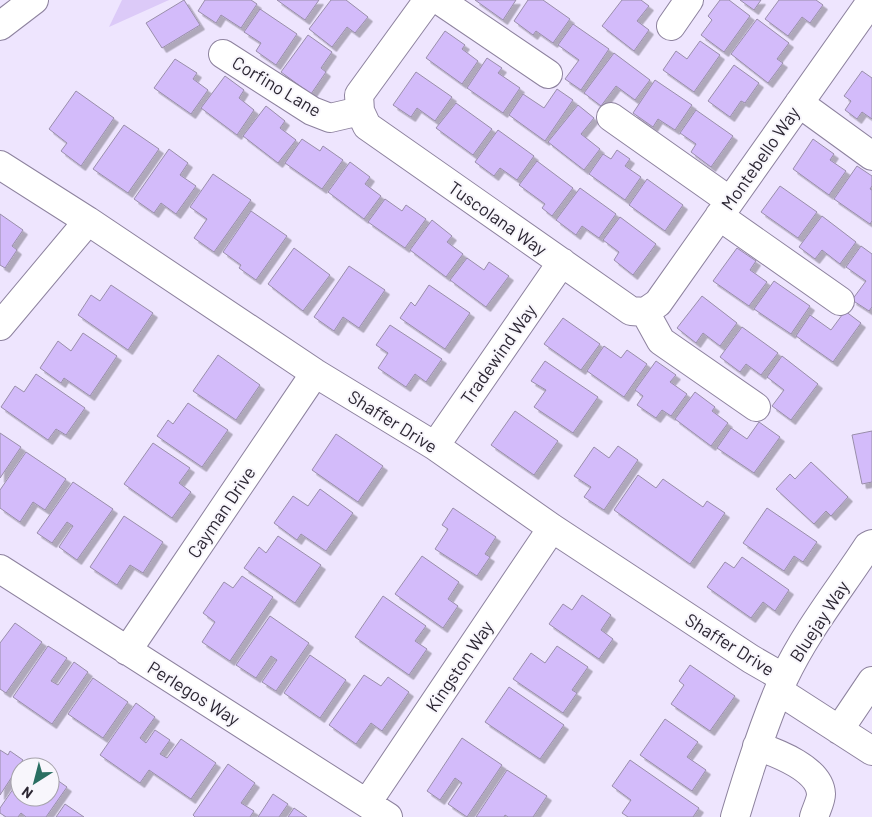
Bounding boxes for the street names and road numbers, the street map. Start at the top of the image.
street label: Corfino Lane [229,51,325,121]
street label: Montebello Way [716,102,804,214]
street label: Tuscolana Way [445,176,551,260]
street label: Tradewind Way [455,300,541,408]
street label: Shaffer Drive [344,385,442,457]
street label: Cayman Drive [182,462,260,562]
street label: Bluejay Way [785,576,853,666]
street label: Shaffer Drive [681,608,779,680]
street label: Kingston Way [420,616,498,716]
street label: Perlegos Way [144,656,244,730]

